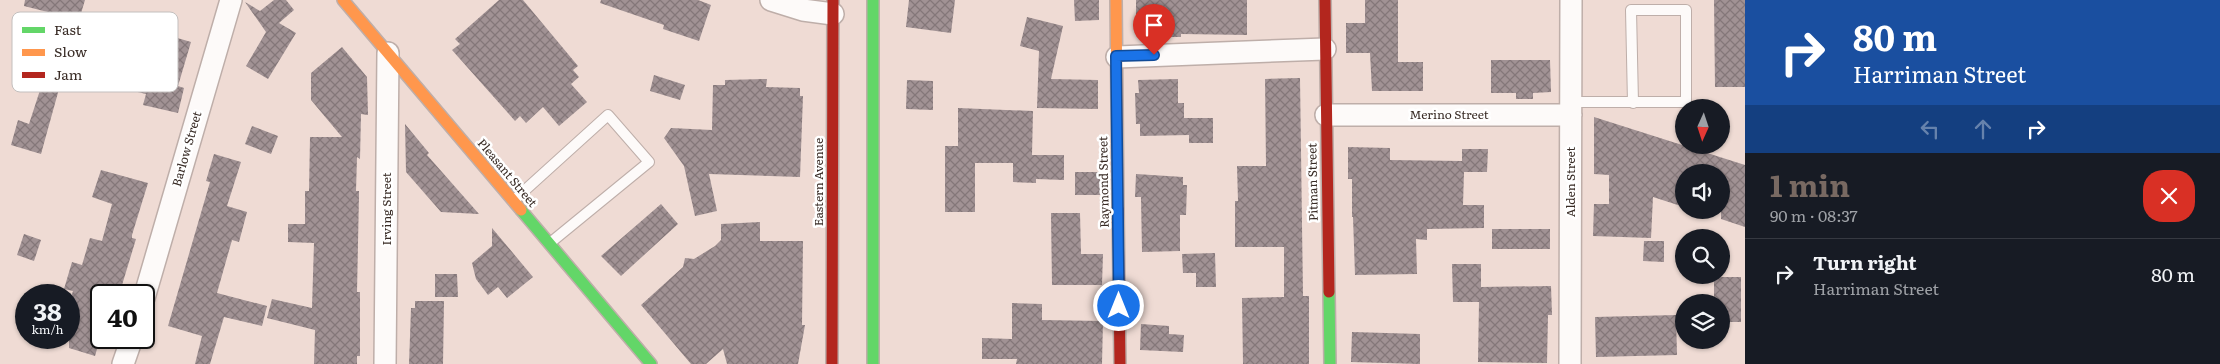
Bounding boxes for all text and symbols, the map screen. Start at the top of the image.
pin [1133,4,1175,55]
text: 80 m [1853,10,1937,62]
icon: arrive [1140,11,1168,39]
legend [12,12,178,92]
text: Fast [54,19,82,39]
icon: right [1770,20,1835,85]
text: Slow [54,41,87,61]
text: Harriman Street [1853,57,2026,90]
text: Jam [54,64,83,84]
north arrow [1675,99,1730,154]
map controls [1675,99,1730,349]
street label: Merino Street [1409,105,1489,123]
street label: Barlow Street [167,109,205,188]
icon: left [1916,115,1944,143]
icon: ahead [1969,115,1997,143]
icon: right [2022,115,2050,143]
street label: Pleasant Street [474,134,542,211]
street label: Raymond Street [1093,136,1113,228]
street label: Eastern Avenue [809,138,827,226]
street label: Pitman Street [1302,143,1322,221]
street label: Alden Street [1561,146,1579,217]
text: 1 min [1770,162,1850,206]
button: sound [1675,164,1730,219]
button: close [2143,170,2195,222]
street label: Irving Street [377,172,395,246]
text: 90 m · 08:37 [1770,203,1858,227]
button: search [1675,229,1730,284]
text: Turn right [1813,248,1917,276]
icon: right [1770,260,1798,288]
text: 80 m [2151,260,2195,288]
text: Harriman Street [1813,276,1939,300]
position arrow [1092,279,1144,331]
speed limit sign: 40 [90,284,155,349]
text: 38 [33,292,62,329]
button: layers [1675,294,1730,349]
text: km/h [32,320,63,338]

